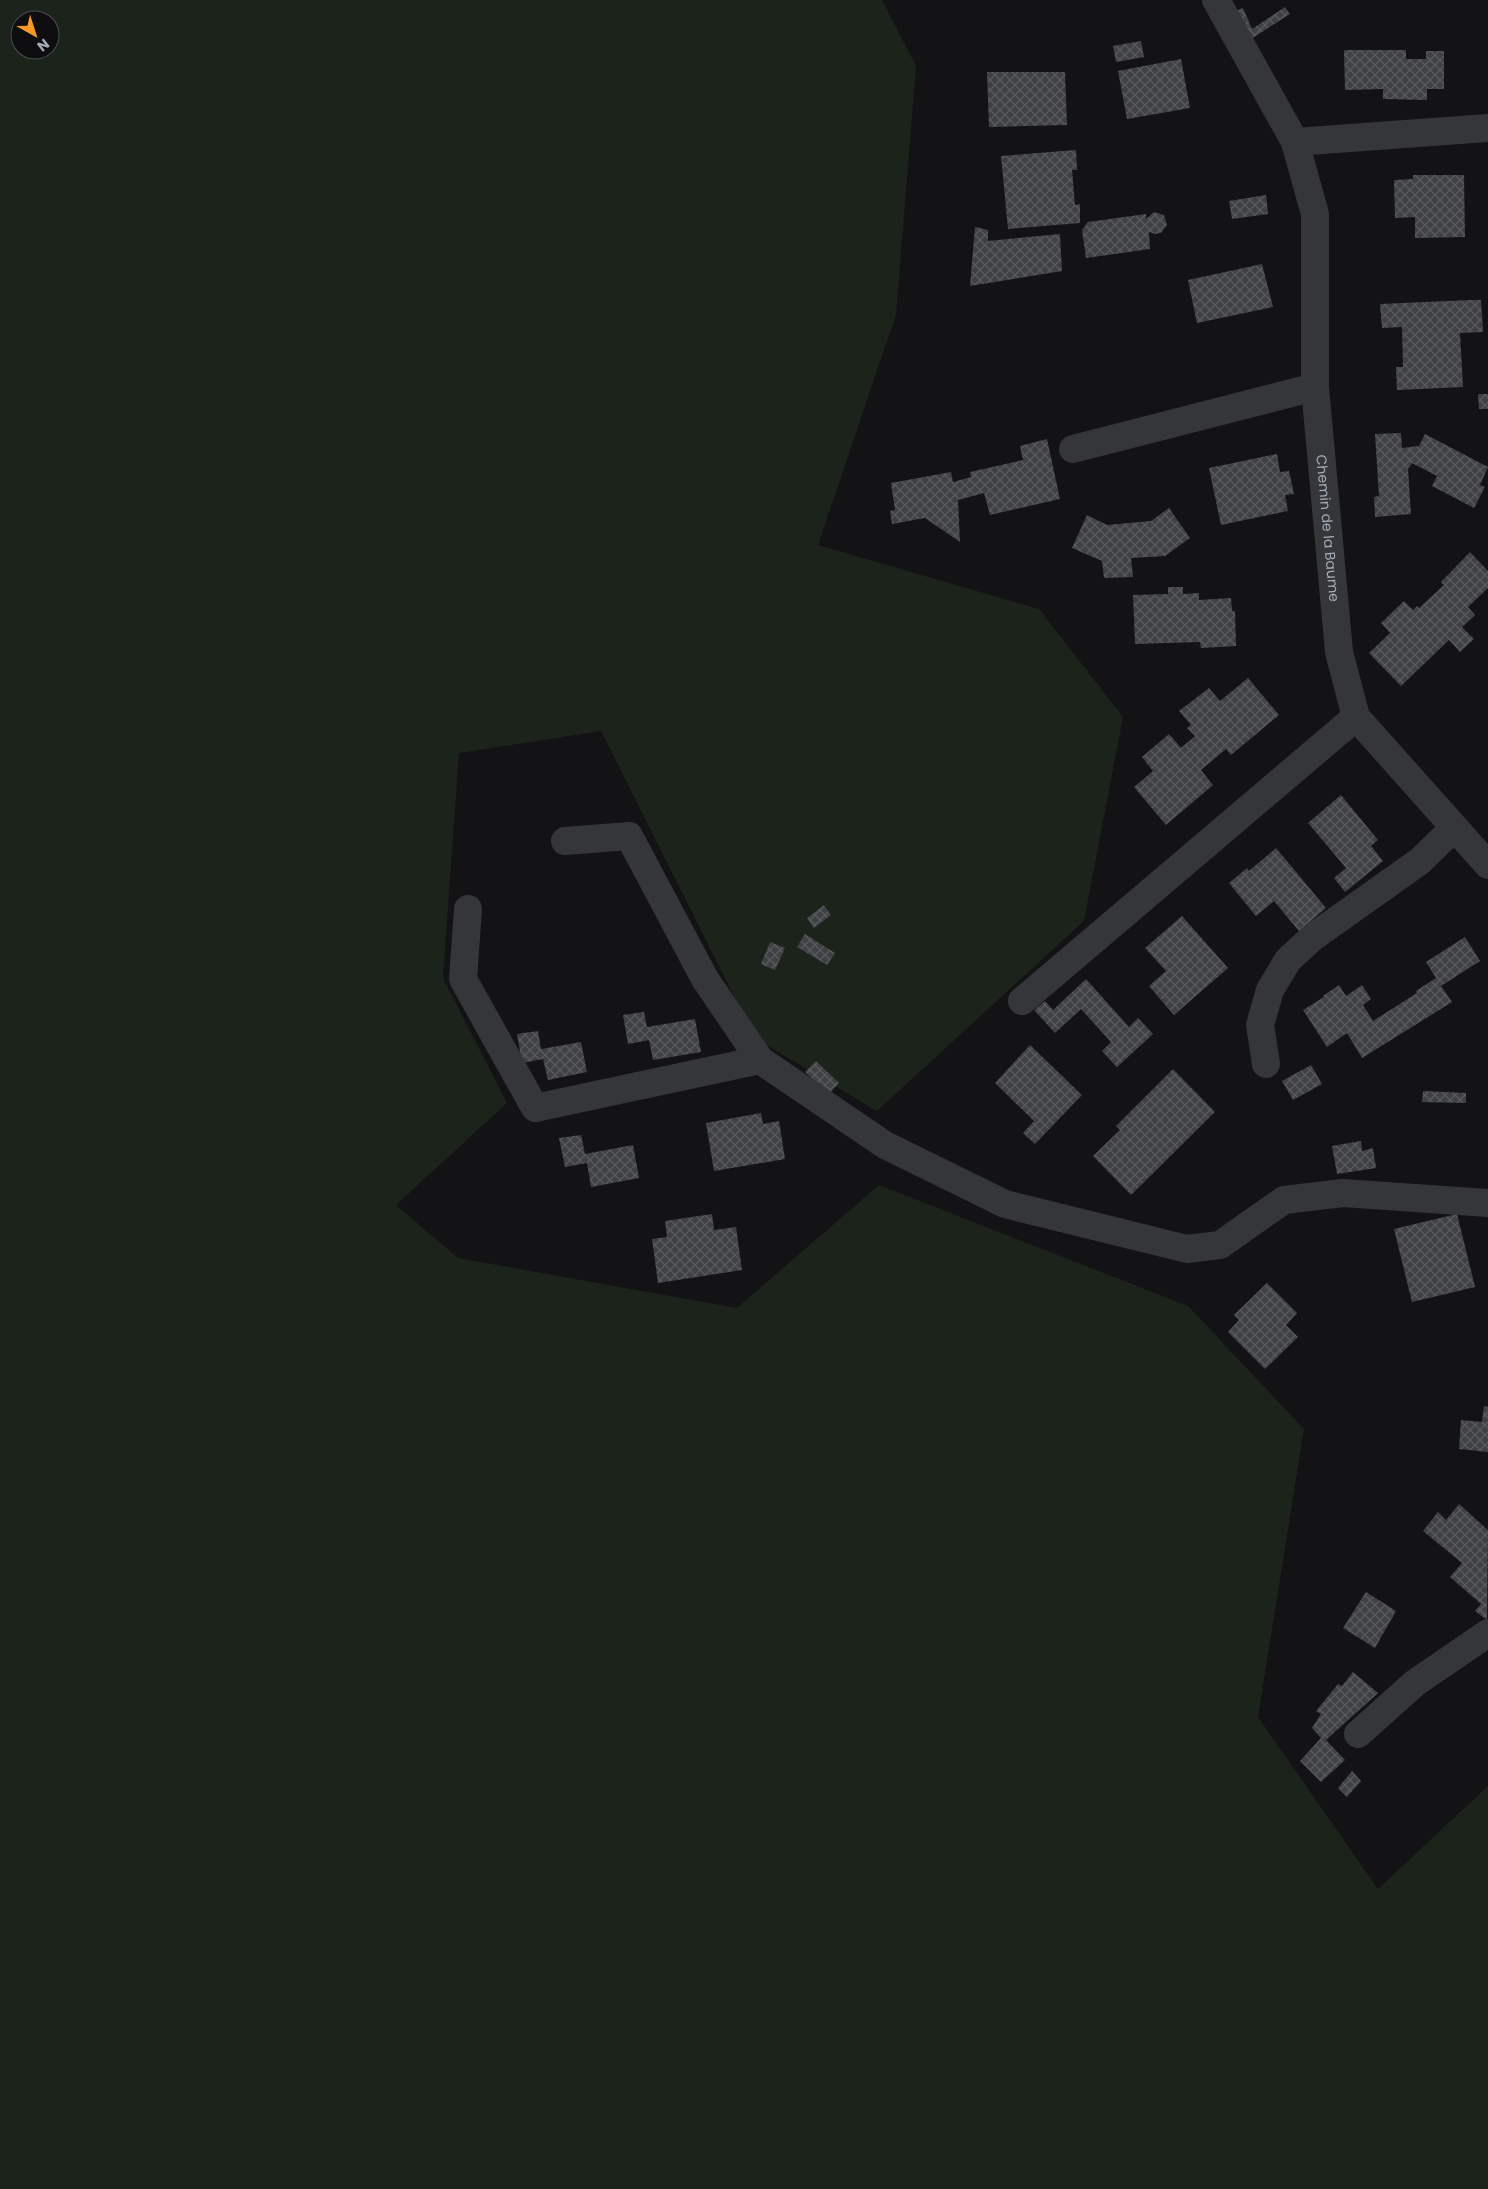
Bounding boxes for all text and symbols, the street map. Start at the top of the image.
north arrow [10,10,60,60]
text: N [33,34,54,56]
street label: Chemin de la Baume [1311,454,1344,603]

